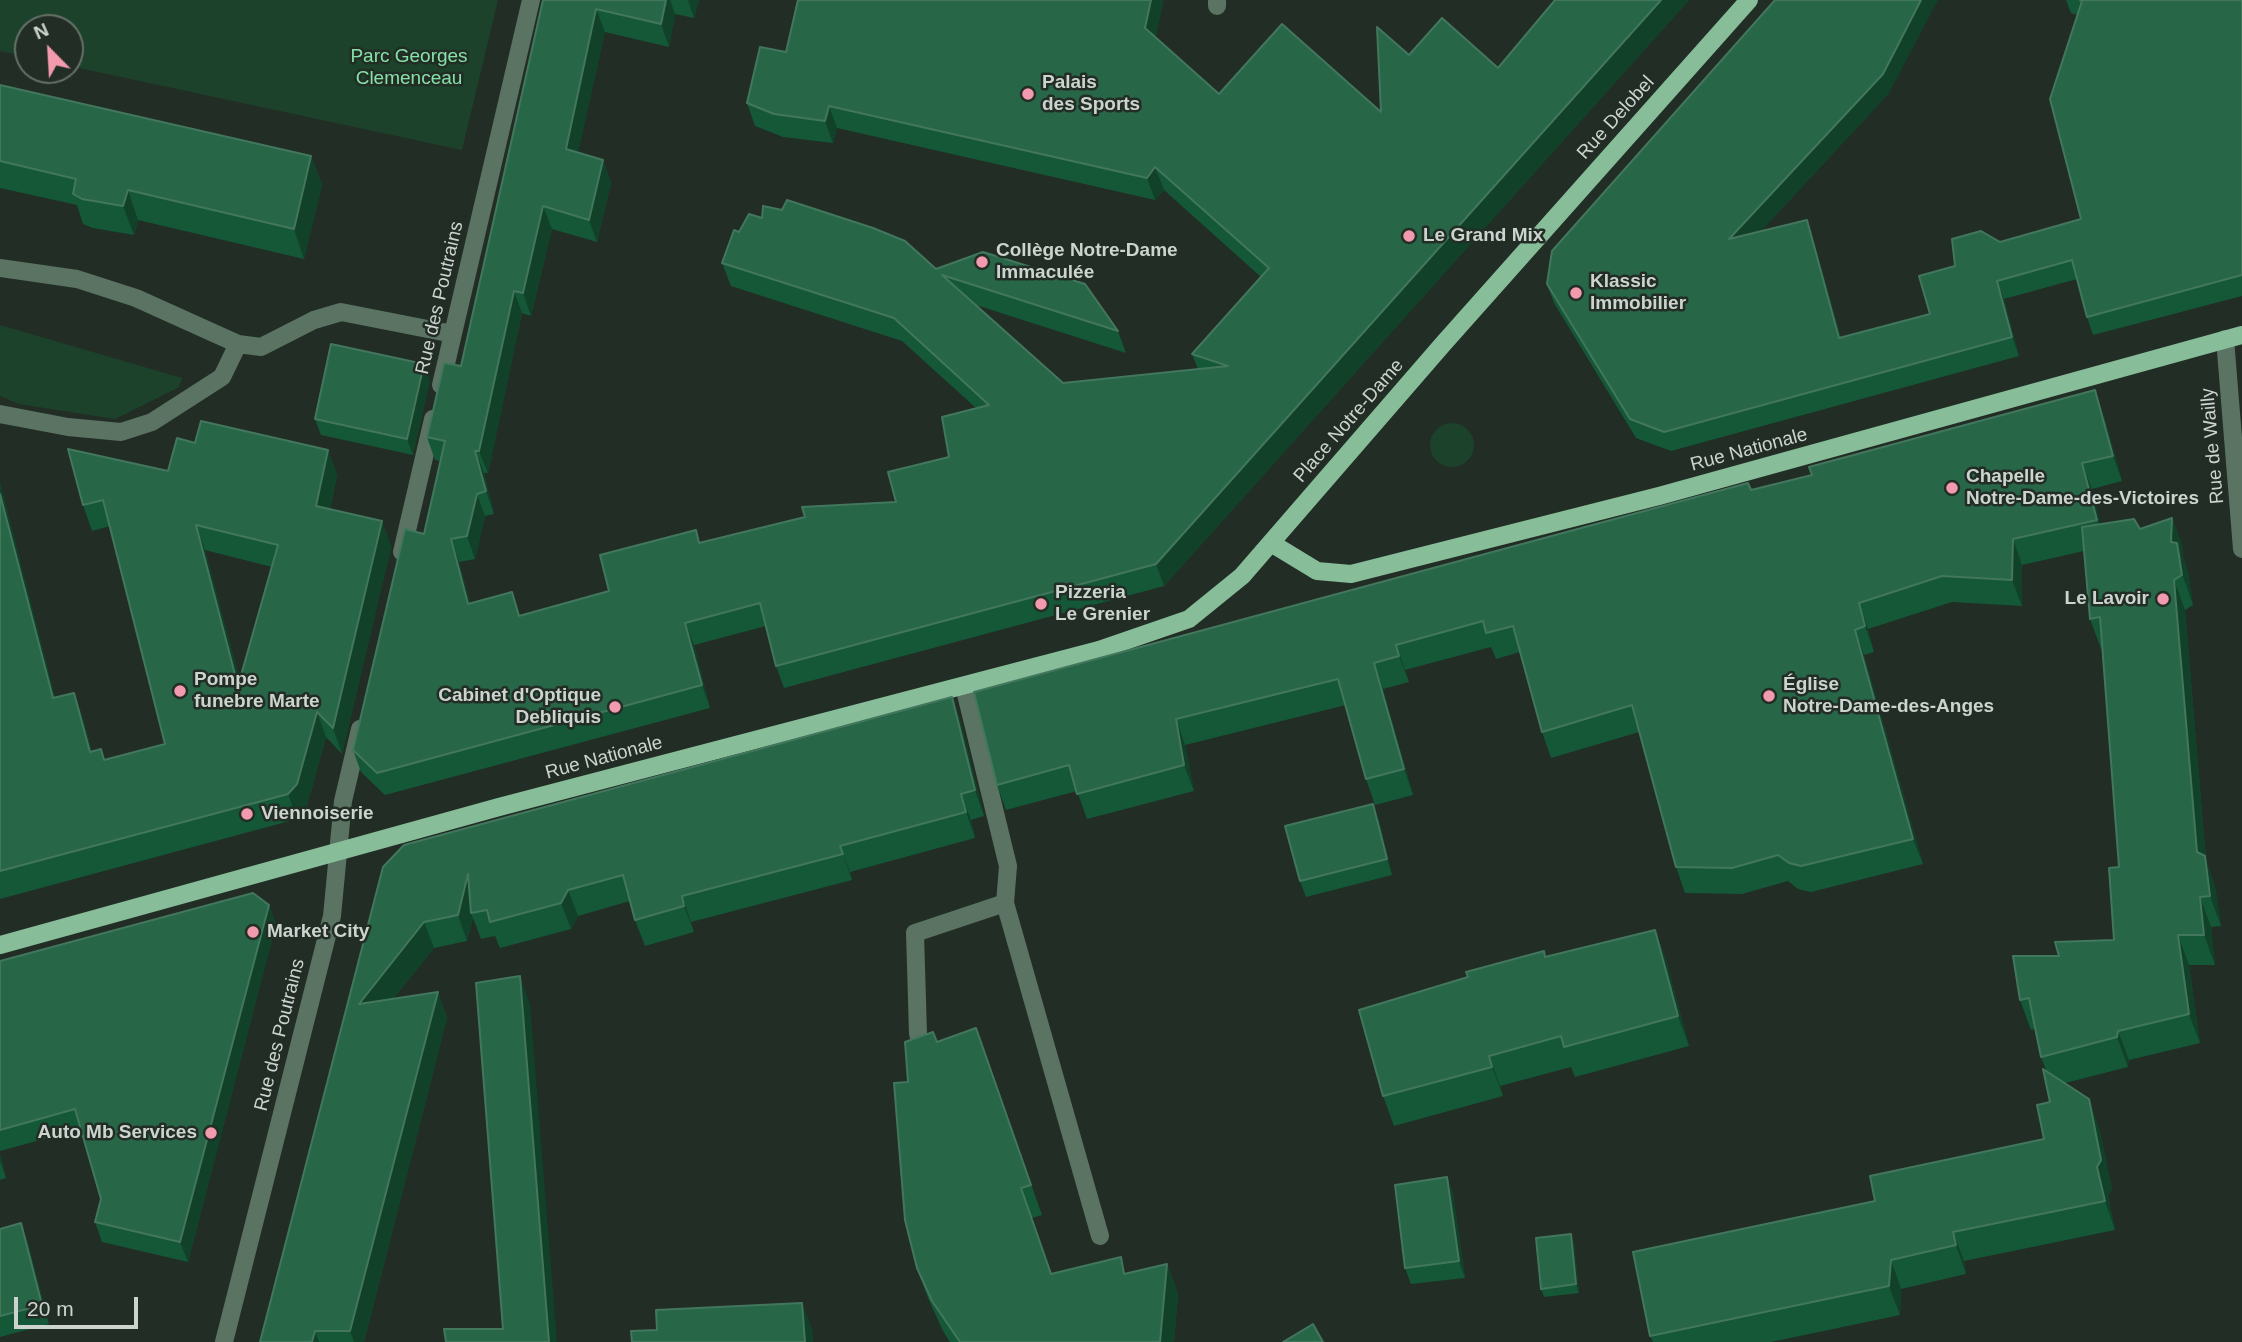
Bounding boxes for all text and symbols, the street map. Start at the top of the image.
north arrow [14,14,84,84]
text: N [31,19,52,44]
park label: Parc Georges Clemenceau [350,46,468,90]
place label: Palais des Sports [1042,72,1140,116]
street label: Rue Delobel [1573,72,1659,164]
marker: Palais des Sports [1020,86,1036,102]
street label: Rue des Poutrains [411,219,469,377]
place label: Le Grand Mix [1423,225,1543,247]
marker: Le Grand Mix [1401,228,1417,244]
place label: Collège Notre-Dame Immaculée [996,240,1178,284]
marker: Collège Notre-Dame Immaculée [974,254,990,270]
place label: Klassic Immobilier [1590,271,1686,315]
marker: Klassic Immobilier [1568,285,1584,301]
street label: Place Notre-Dame [1289,355,1409,487]
street label: Rue de Wailly [2197,387,2229,505]
street label: Rue Nationale [1688,423,1810,477]
place label: Chapelle Notre-Dame-des-Victoires [1966,466,2199,510]
marker: Chapelle Notre-Dame-des-Victoires [1944,480,1960,496]
place label: Pizzeria Le Grenier [1055,582,1150,626]
place label: Le Lavoir [2065,588,2149,610]
marker: Le Lavoir [2155,591,2171,607]
marker: Pizzeria Le Grenier [1033,596,1049,612]
place label: Pompe funebre Marte [194,669,320,713]
place label: Église Notre-Dame-des-Anges [1783,674,1994,718]
marker: Pompe funebre Marte [172,683,188,699]
place label: Cabinet d'Optique Debliquis [438,685,601,729]
marker: Église Notre-Dame-des-Anges [1761,688,1777,704]
marker: Cabinet d'Optique Debliquis [607,699,623,715]
street label: Rue Nationale [543,731,665,785]
place label: Viennoiserie [261,803,374,825]
marker: Viennoiserie [239,806,255,822]
place label: Market City [267,921,369,943]
marker: Market City [245,924,261,940]
street label: Rue des Poutrains [250,956,310,1114]
place label: Auto Mb Services [38,1122,197,1144]
marker: Auto Mb Services [203,1125,219,1141]
scale bar [18,1282,142,1326]
text: 20 m [27,1297,74,1320]

